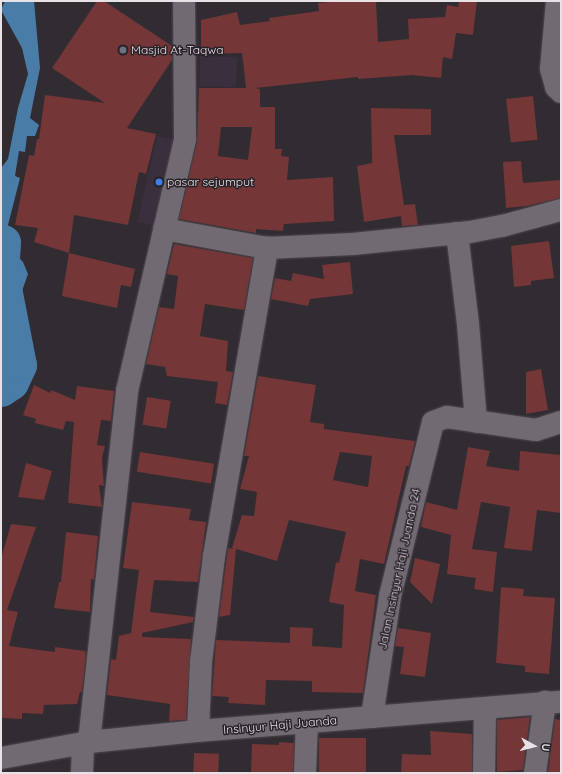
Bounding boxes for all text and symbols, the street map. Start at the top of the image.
place label: Masjid At-Taqwa [131,43,224,57]
marker: Masjid At-Taqwa [118,45,128,55]
place label: pasar sejumput [167,175,254,189]
marker: pasar sejumput [154,177,164,187]
street label: Jalan Insinyur Haji Juanda 24 [375,487,423,651]
street label: Insinyur Haji Juanda [223,713,337,737]
north arrow [514,726,554,766]
text: U [538,743,553,752]

